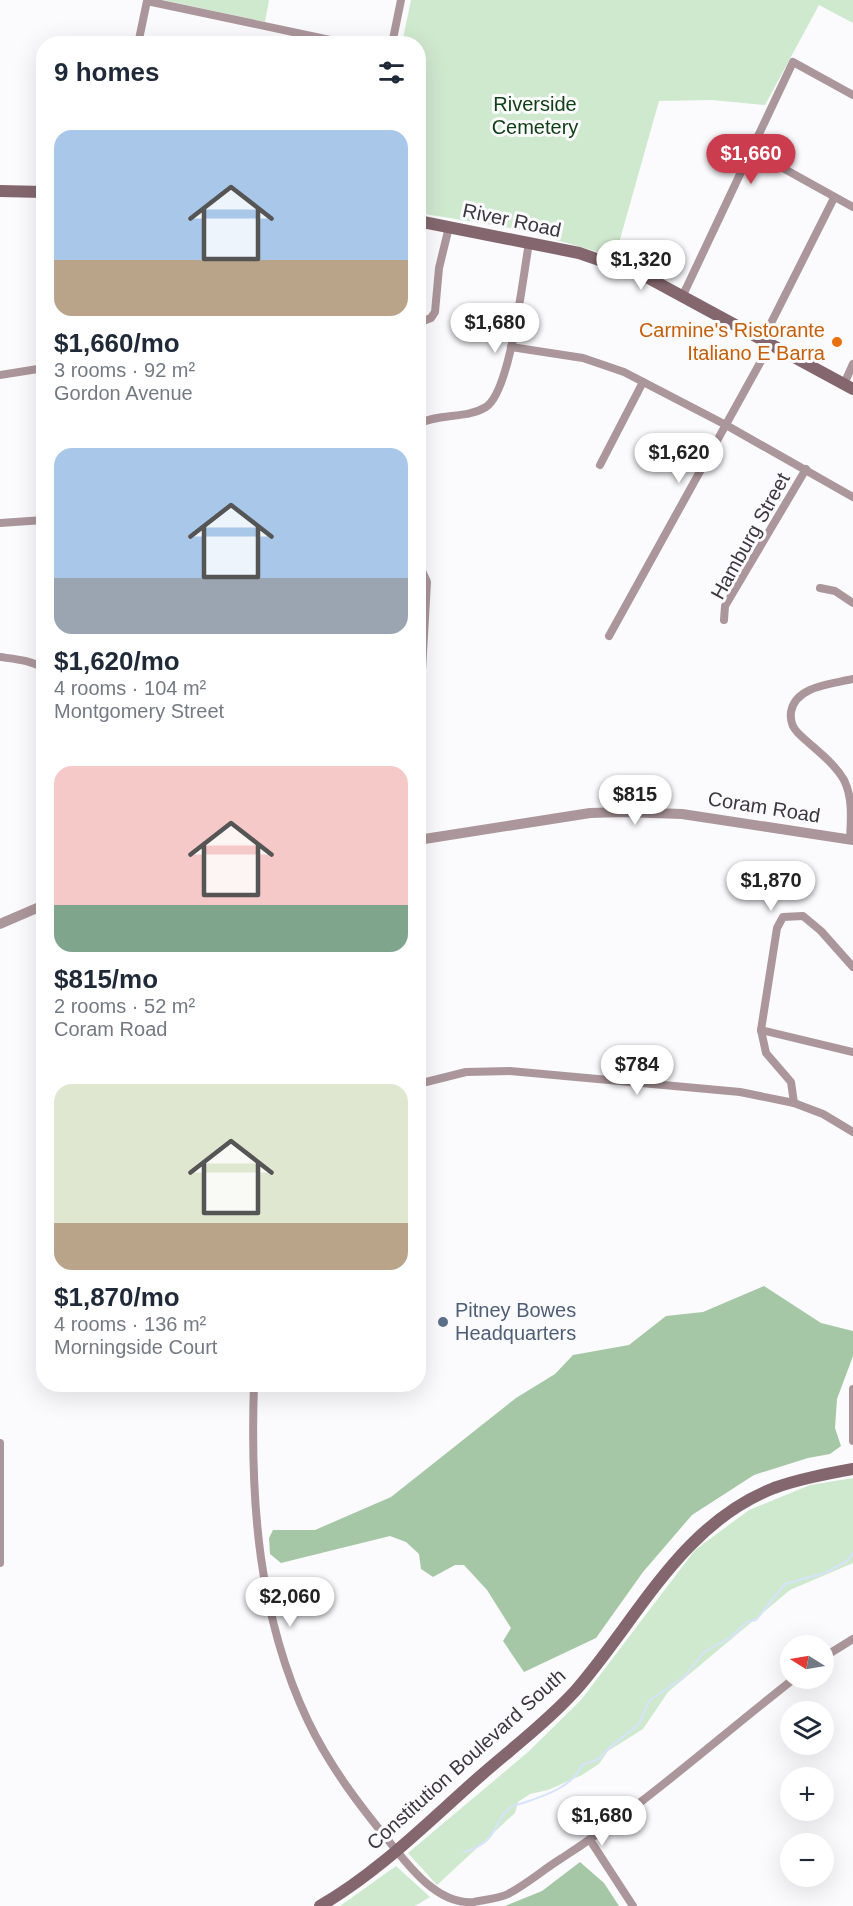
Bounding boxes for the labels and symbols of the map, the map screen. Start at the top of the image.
park label: Riverside Cemetery [492,93,578,138]
pin: $1,660 [702,134,800,185]
street label: River Road [461,199,563,241]
pin: $1,320 [592,240,690,291]
pin: $1,680 [446,303,544,354]
place label: Carmine's Ristorante Italiano E Barra [639,319,826,364]
marker: Carmine's Ristorante Italiano E Barra [830,335,844,349]
pin: $1,620 [630,433,728,484]
street label: Hamburg Street [706,469,794,603]
pin: $815 [599,775,671,826]
street label: Coram Road [706,787,822,827]
pin: $1,870 [722,861,820,912]
pin: $784 [601,1045,673,1096]
place label: Pitney Bowes Headquarters [455,1299,576,1344]
marker: Pitney Bowes Headquarters [436,1315,450,1329]
pin: $2,060 [241,1577,339,1628]
north arrow [780,1635,834,1689]
street label: Constitution Boulevard South [362,1664,570,1854]
pin: $1,680 [553,1796,651,1847]

